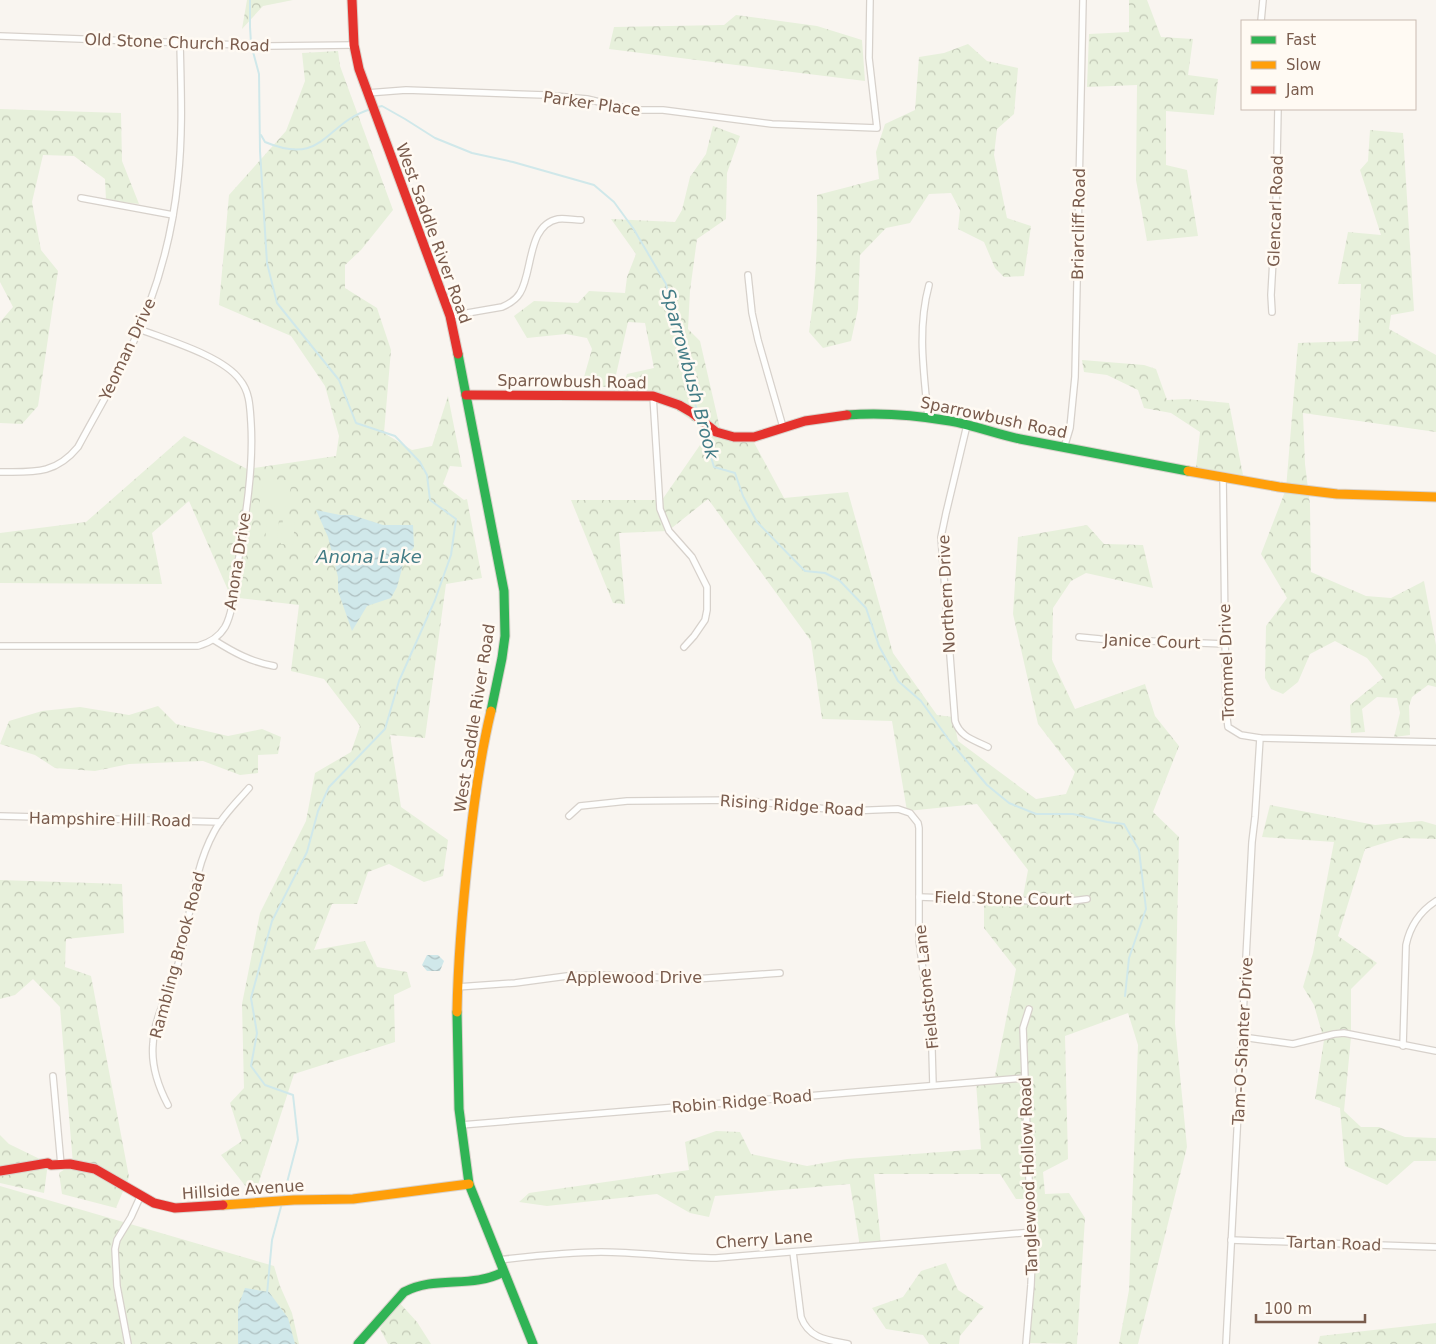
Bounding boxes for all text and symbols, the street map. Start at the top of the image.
legend [1241,20,1416,110]
street label: Old Stone Church Road [84,30,270,55]
text: Fast [1286,31,1316,49]
text: Slow [1286,56,1321,74]
text: Jam [1285,81,1314,99]
street label: Parker Place [542,87,642,120]
street label: West Saddle River Road [392,140,475,326]
street label: Glencarl Road [1264,155,1287,267]
street label: Briarcliff Road [1068,168,1089,280]
water label: Sparrowbush Brook [658,286,724,463]
street label: Yeoman Drive [95,295,159,404]
street label: Sparrowbush Road [497,371,647,392]
street label: Sparrowbush Road [919,393,1069,442]
street label: Anona Drive [220,511,255,611]
street label: Northern Drive [934,534,959,654]
water label: Anona Lake [315,546,422,567]
street label: Trommel Drive [1215,603,1238,722]
street label: West Saddle River Road [450,622,499,814]
street label: Janice Court [1102,630,1201,653]
street label: Rising Ridge Road [719,791,865,820]
street label: Hampshire Hill Road [29,809,191,830]
street label: Rambling Brook Road [146,870,209,1041]
street label: Field Stone Court [934,888,1072,909]
street label: Fieldstone Lane [911,924,942,1050]
street label: Tam-O-Shanter Drive [1229,957,1256,1127]
street label: Applewood Drive [566,968,702,987]
street label: Tanglewood Hollow Road [1016,1077,1041,1276]
street label: Robin Ridge Road [671,1086,813,1117]
street label: Hillside Avenue [181,1176,305,1203]
street label: Cherry Lane [715,1227,813,1252]
street label: Tartan Road [1285,1232,1382,1255]
scale bar [1256,1292,1365,1324]
text: 100 m [1264,1300,1312,1318]

